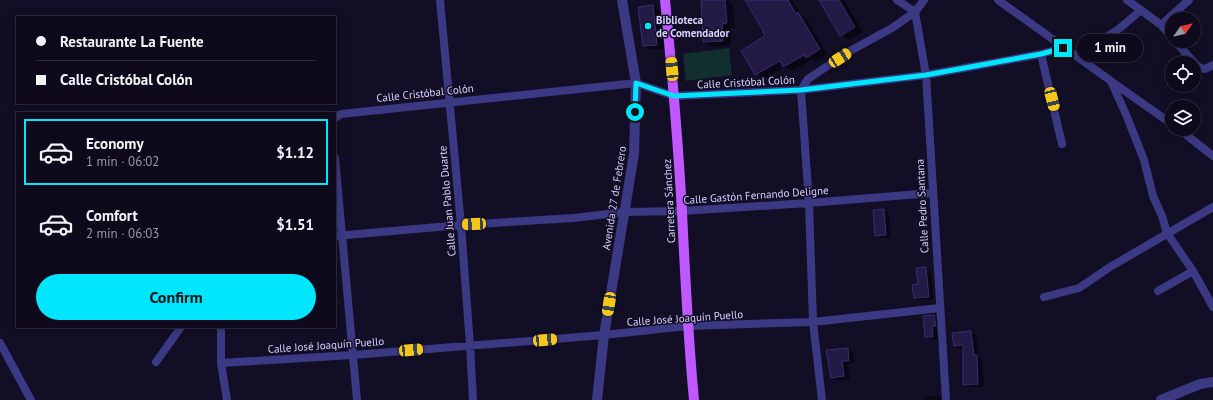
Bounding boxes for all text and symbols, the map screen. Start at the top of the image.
north arrow [1165,12,1201,48]
map controls [1165,12,1201,136]
place label: Biblioteca de Comendador [656,13,729,40]
marker: Biblioteca de Comendador [643,21,653,31]
text: Restaurante La Fuente [60,32,204,51]
callout: 1 min [1077,34,1143,62]
route end [1054,39,1072,57]
text: 1 min [1094,39,1126,56]
car [827,46,853,70]
button: locate [1165,56,1201,92]
car [665,57,679,81]
text: Calle Cristóbal Colón [60,70,193,89]
street label: Calle Cristóbal Colón [697,72,795,92]
street label: Calle Cristóbal Colón [376,81,474,105]
car [1043,86,1061,112]
button: layers [1165,100,1201,136]
route start [626,103,644,121]
icon: car [38,134,74,170]
text: Economy [86,134,144,153]
text: $1.12 [276,143,314,162]
street label: Calle Juan Pablo Duarte [435,145,459,257]
street label: Avenida 27 de Febrero [599,145,629,251]
text: 1 min · 06:02 [86,153,159,170]
street label: Carretera Sánchez [660,158,678,244]
street label: Calle Pedro Santana [913,159,931,253]
street label: Calle Gastón Fernando Deligne [683,183,829,207]
icon: car [38,206,74,242]
text: Comfort [86,206,138,225]
text: $1.51 [276,215,314,234]
car [462,217,486,231]
text: 2 min · 06:03 [86,225,159,242]
button: Confirm [36,274,316,320]
car [601,291,617,317]
street label: Calle José Joaquín Puello [626,307,744,329]
car [533,333,557,347]
street label: Calle José Joaquín Puello [267,334,385,356]
car [399,343,423,357]

